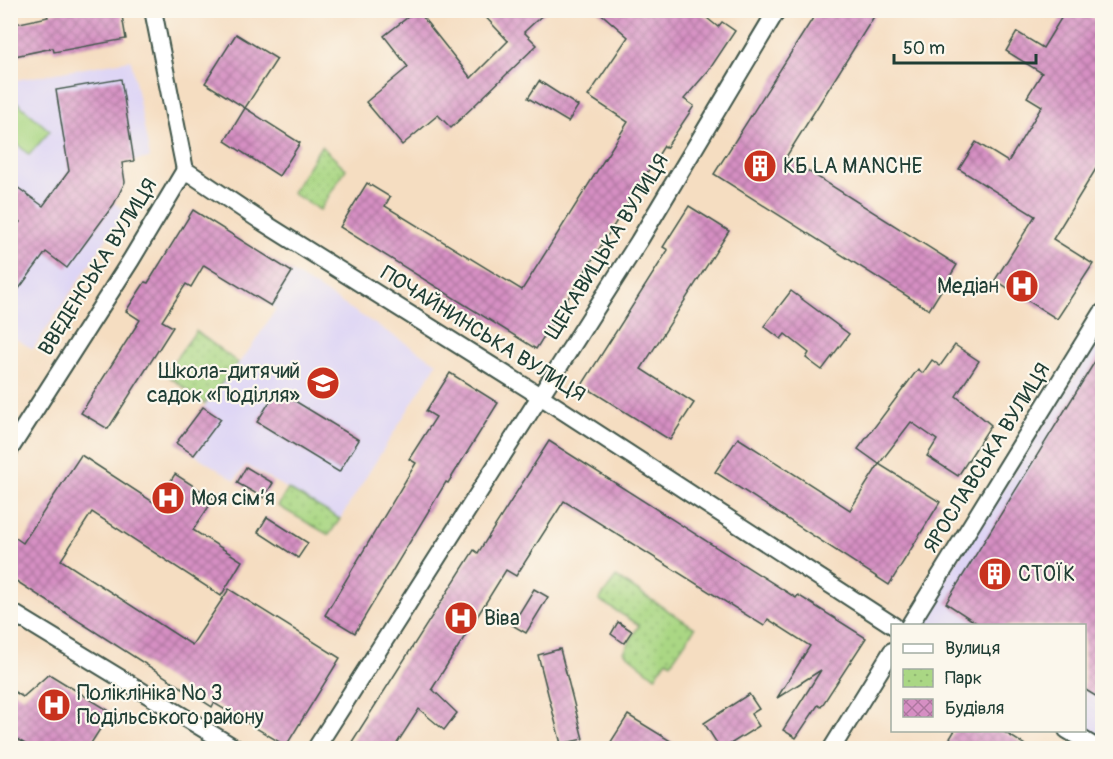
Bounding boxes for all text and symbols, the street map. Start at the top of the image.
scale bar [894,27,1036,65]
text: 50 m [903,37,945,60]
building icon: КБ LA MANCHE [742,148,778,184]
street label: ЩЕКАВИЦЬКА ВУЛИЦЯ [539,149,675,345]
place label: КБ LA MANCHE [783,153,922,180]
street label: ВВЕДЕНСЬКА ВУЛИЦЯ [32,173,164,361]
street label: ПОЧАЙНИНСЬКА ВУЛИЦЯ [376,260,590,408]
hospital icon: Медіан [1004,268,1040,304]
place label: Медіан [937,273,999,300]
place label: Школа-дитячий садок «Поділля» [147,358,300,409]
street label: ЯРОСЛАВСЬКА ВУЛИЦЯ [917,358,1057,558]
school or university icon: Школа-дитячий садок «Поділля» [305,365,341,401]
hospital icon: Моя сім’я [150,480,186,516]
place label: Моя сім’я [191,485,275,512]
building icon: СТОЇК [977,556,1013,592]
place label: СТОЇК [1018,561,1075,588]
hospital icon: Віва [443,600,479,636]
place label: Віва [484,605,520,632]
legend [891,624,1086,732]
text: Вулиця [945,637,1000,660]
text: Парк [945,667,982,690]
place label: Поліклініка № 3 Подільського району [77,680,264,731]
hospital icon: Поліклініка № 3 Подільського району [36,687,72,723]
text: Будівля [945,697,1004,720]

